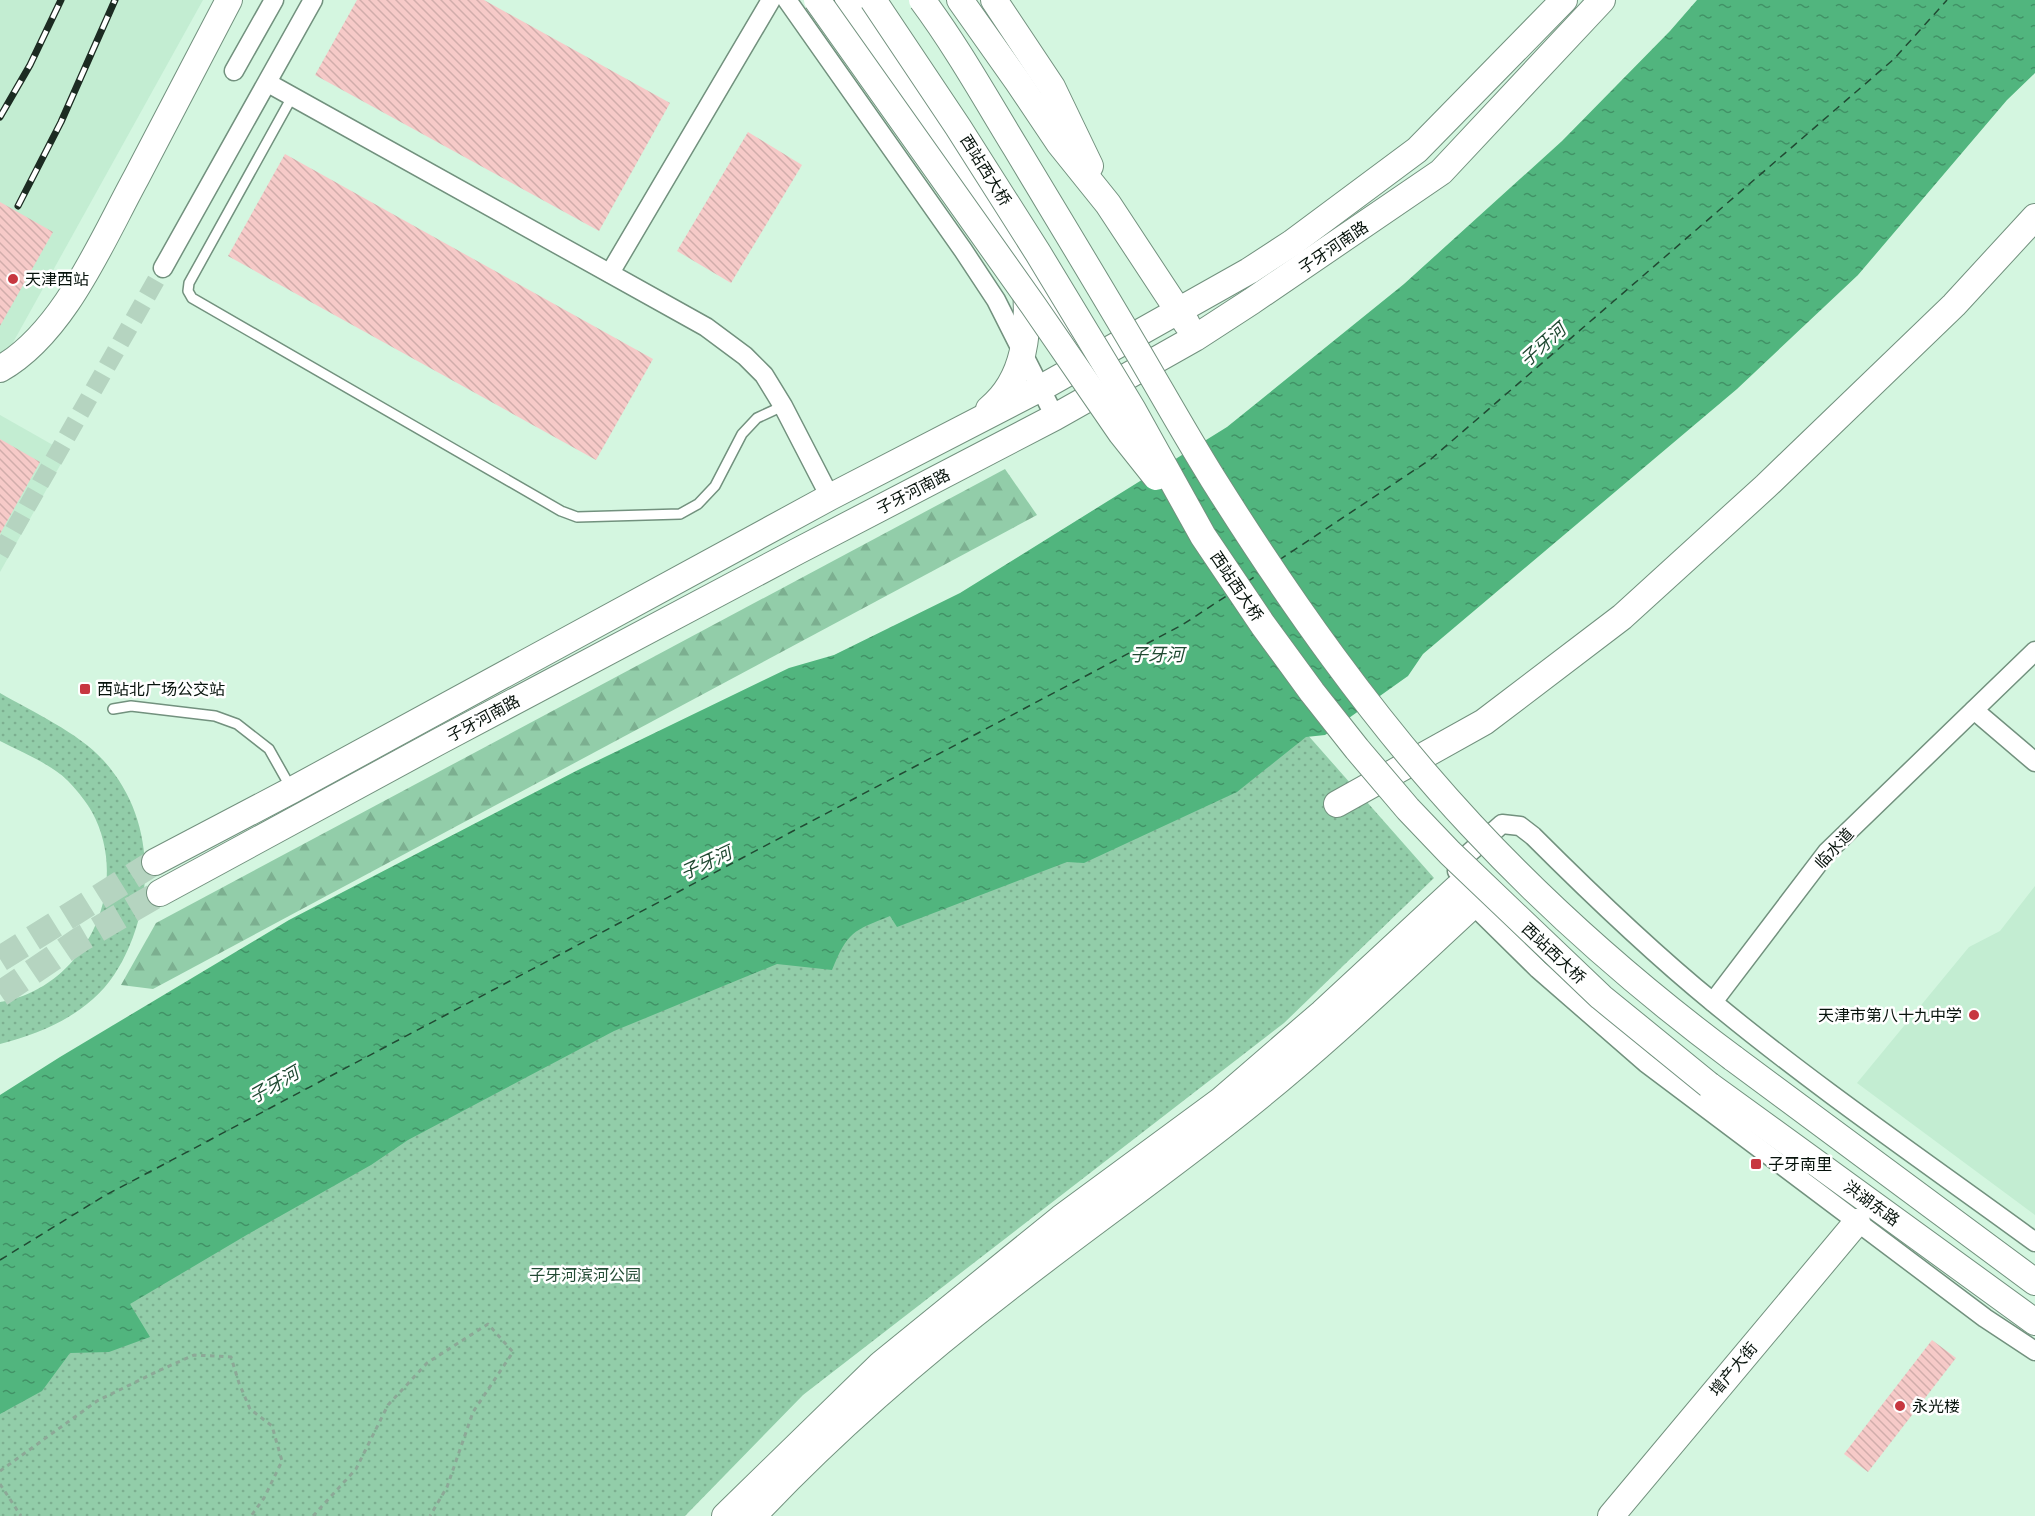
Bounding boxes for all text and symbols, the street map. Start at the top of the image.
street label: 西站西大桥 [956,131,1016,209]
street label: 子牙河南路 [1294,216,1372,278]
place label: 天津西站 [25,269,89,289]
marker: 天津西站 [6,272,20,286]
water label: 子牙河 [1515,316,1573,371]
street label: 子牙河南路 [873,464,953,518]
street label: 西站西大桥 [1206,547,1268,625]
water label: 子牙河 [1130,643,1187,666]
place label: 西站北广场公交站 [97,679,225,699]
marker: 西站北广场公交站 [78,682,92,696]
street label: 子牙河南路 [443,690,523,746]
street label: 临水道 [1810,824,1858,872]
water label: 子牙河 [676,839,738,884]
street label: 西站西大桥 [1518,918,1590,988]
place label: 天津市第八十九中学 [1818,1005,1962,1025]
marker: 天津市第八十九中学 [1967,1008,1981,1022]
water label: 子牙河 [245,1060,305,1108]
place label: 子牙南里 [1768,1154,1832,1174]
marker: 子牙南里 [1749,1157,1763,1171]
street label: 洪湖东路 [1840,1176,1904,1230]
park label: 子牙河滨河公园 [529,1265,641,1285]
street label: 增产大街 [1705,1338,1761,1400]
place label: 永光楼 [1912,1396,1960,1416]
marker: 永光楼 [1893,1399,1907,1413]

